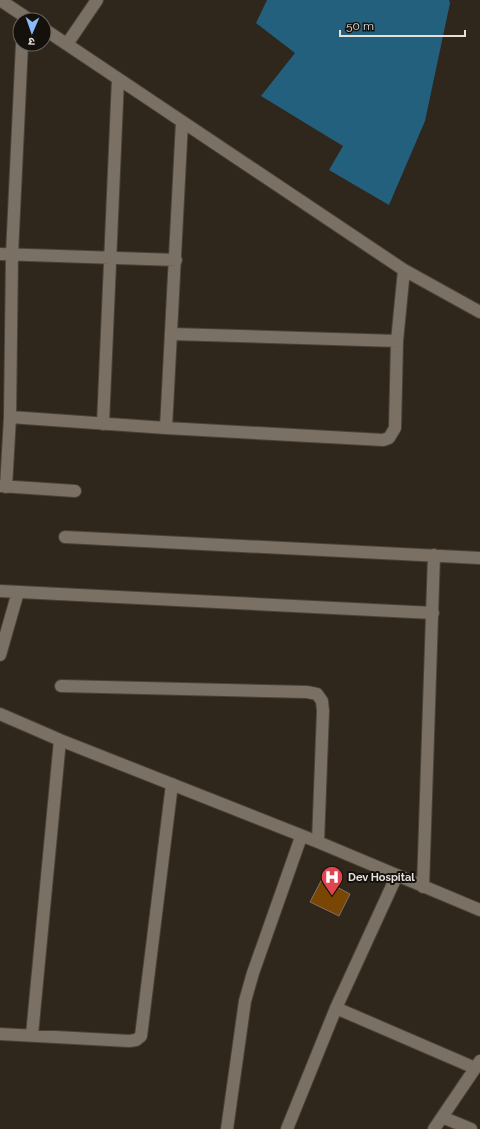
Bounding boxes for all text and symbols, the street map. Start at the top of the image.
north arrow [12,12,52,52]
scale bar [340,12,465,38]
text: 50 m [346,19,374,33]
text: उ [28,35,35,48]
hospital icon: Dev Hospital [319,864,345,897]
place label: Dev Hospital [348,871,415,884]

